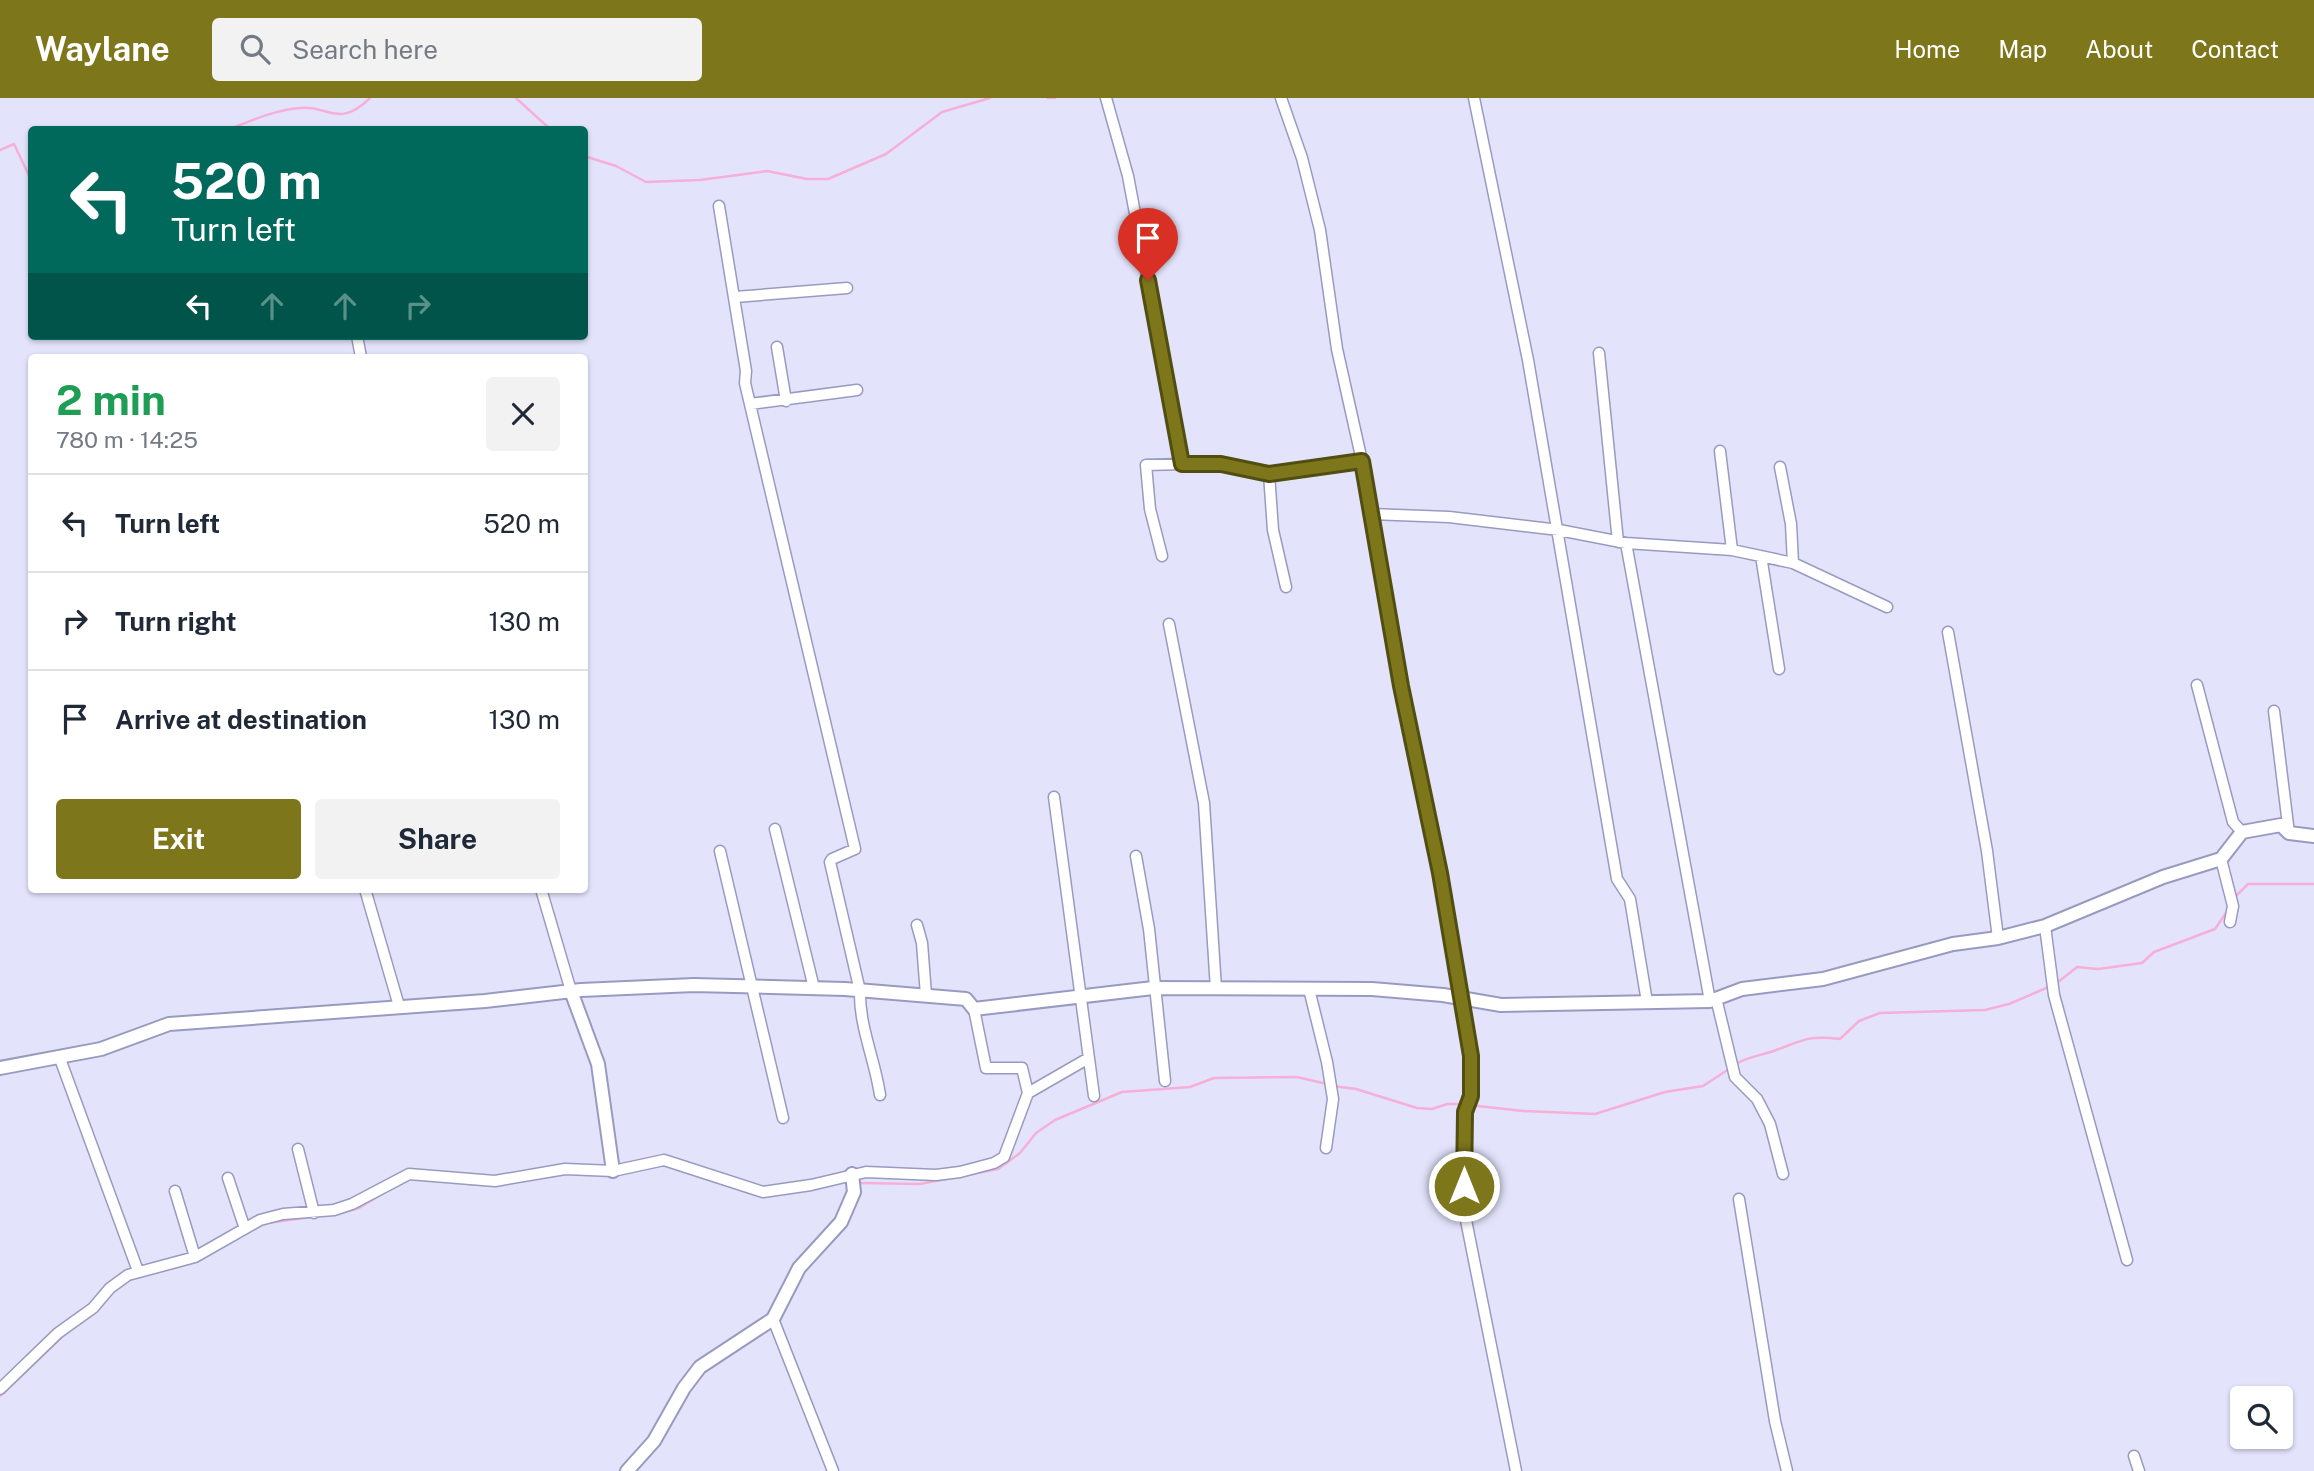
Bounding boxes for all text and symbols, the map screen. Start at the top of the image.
search box [212,18,702,81]
text: Waylane [35,30,170,68]
icon: search [236,30,274,68]
text: Search here [292,34,438,65]
text: Home [1894,35,1960,63]
text: Map [1998,35,2047,63]
text: About [2085,35,2153,63]
text: Contact [2191,35,2279,63]
text: 520 m [171,152,322,210]
icon: left [56,154,147,245]
pin [1118,208,1178,280]
text: Turn left [171,211,296,248]
icon: arrive [1129,219,1167,257]
icon: left [180,287,218,325]
icon: ahead [253,287,291,325]
icon: ahead [326,287,364,325]
icon: right [399,287,437,325]
text: 2 min [56,375,166,424]
button: close [486,377,560,451]
text: 780 m · 14:25 [56,426,198,453]
icon: left [56,504,94,542]
text: Turn left [115,508,220,539]
text: 520 m [483,508,560,539]
icon: right [56,602,94,640]
text: Turn right [115,606,237,637]
text: 130 m [488,606,560,637]
icon: arrive [56,700,94,738]
text: Arrive at destination [115,704,367,735]
text: 130 m [488,704,560,735]
button: Exit [56,799,301,879]
button: Share [315,799,560,879]
position arrow [1427,1149,1501,1223]
map controls [2230,1386,2293,1449]
button: search [2230,1386,2293,1449]

